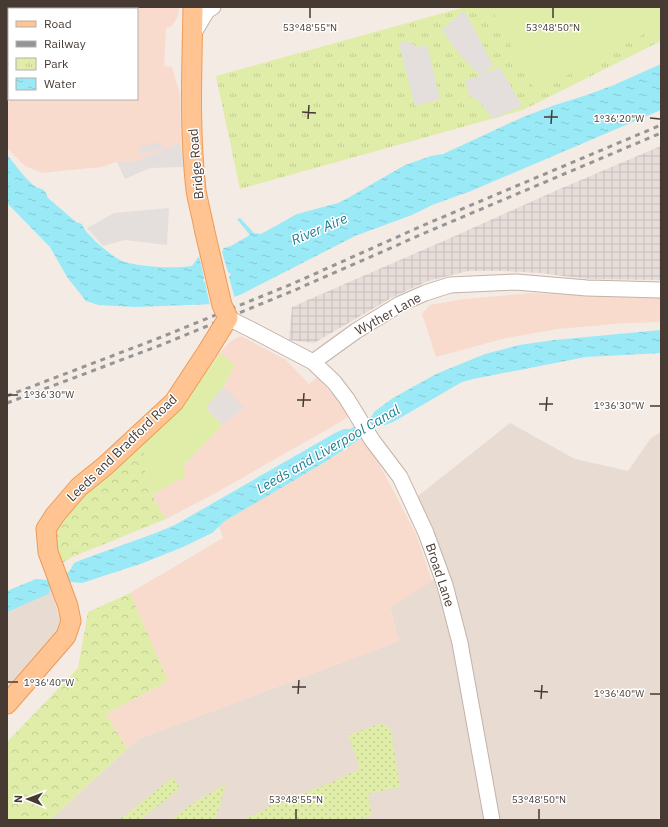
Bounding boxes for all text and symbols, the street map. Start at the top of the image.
legend [8,8,138,100]
text: Road [44,16,72,31]
text: 53°48'55"N [283,21,337,34]
text: 53°48'50"N [526,21,580,34]
text: Railway [44,36,86,51]
text: Park [44,56,69,71]
text: Water [44,76,77,91]
text: 1°36'20"W [594,112,644,125]
street label: Bridge Road [184,128,208,200]
water label: River Aire [288,209,350,249]
street label: Wyther Lane [352,289,424,339]
text: 1°36'30"W [24,388,74,401]
street label: Leeds and Bradford Road [63,391,181,505]
text: 1°36'30"W [594,399,644,412]
water label: Leeds and Liverpool Canal [253,400,403,497]
street label: Broad Lane [422,541,458,609]
text: 1°36'40"W [24,676,74,689]
text: 1°36'40"W [594,687,644,700]
north arrow [8,779,48,819]
text: 53°48'55"N [269,793,323,806]
text: 53°48'50"N [512,793,566,806]
text: N [11,795,25,803]

